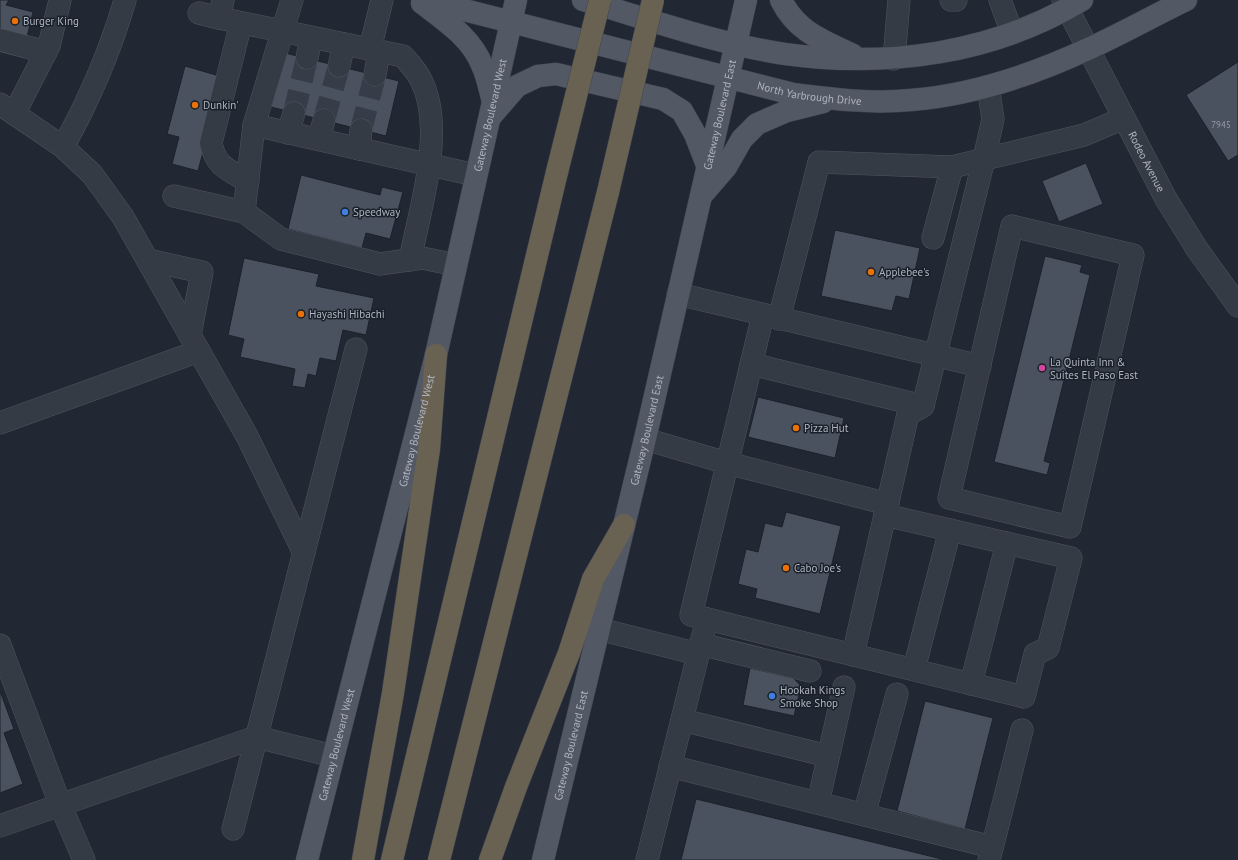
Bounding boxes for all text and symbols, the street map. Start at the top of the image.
place label: Burger King [23,14,79,28]
marker: Burger King [10,16,20,26]
street label: Gateway Boulevard West [471,57,510,173]
street label: Gateway Boulevard East [700,58,739,171]
street label: North Yarbrough Drive [756,78,862,108]
place label: Dunkin' [203,98,239,112]
marker: Dunkin' [190,100,200,110]
house number: 7945 [1211,119,1231,130]
street label: Rodeo Avenue [1125,129,1168,195]
place label: Speedway [353,205,401,219]
marker: Speedway [340,207,350,217]
place label: Applebee's [879,265,930,279]
marker: Applebee's [866,267,876,277]
place label: Hayashi Hibachi [309,307,385,321]
marker: Hayashi Hibachi [296,309,306,319]
place label: La Quinta Inn & Suites El Paso East [1050,355,1138,382]
marker: La Quinta Inn & Suites El Paso East [1037,363,1047,373]
street label: Gateway Boulevard West [396,373,438,488]
street label: Gateway Boulevard East [627,374,666,487]
place label: Pizza Hut [804,421,849,435]
marker: Pizza Hut [791,423,801,433]
place label: Cabo Joe's [794,561,842,575]
marker: Cabo Joe's [781,563,791,573]
place label: Hookah Kings Smoke Shop [780,683,845,710]
street label: Gateway Boulevard West [315,687,358,802]
street label: Gateway Boulevard East [551,689,591,802]
marker: Hookah Kings Smoke Shop [767,691,777,701]

